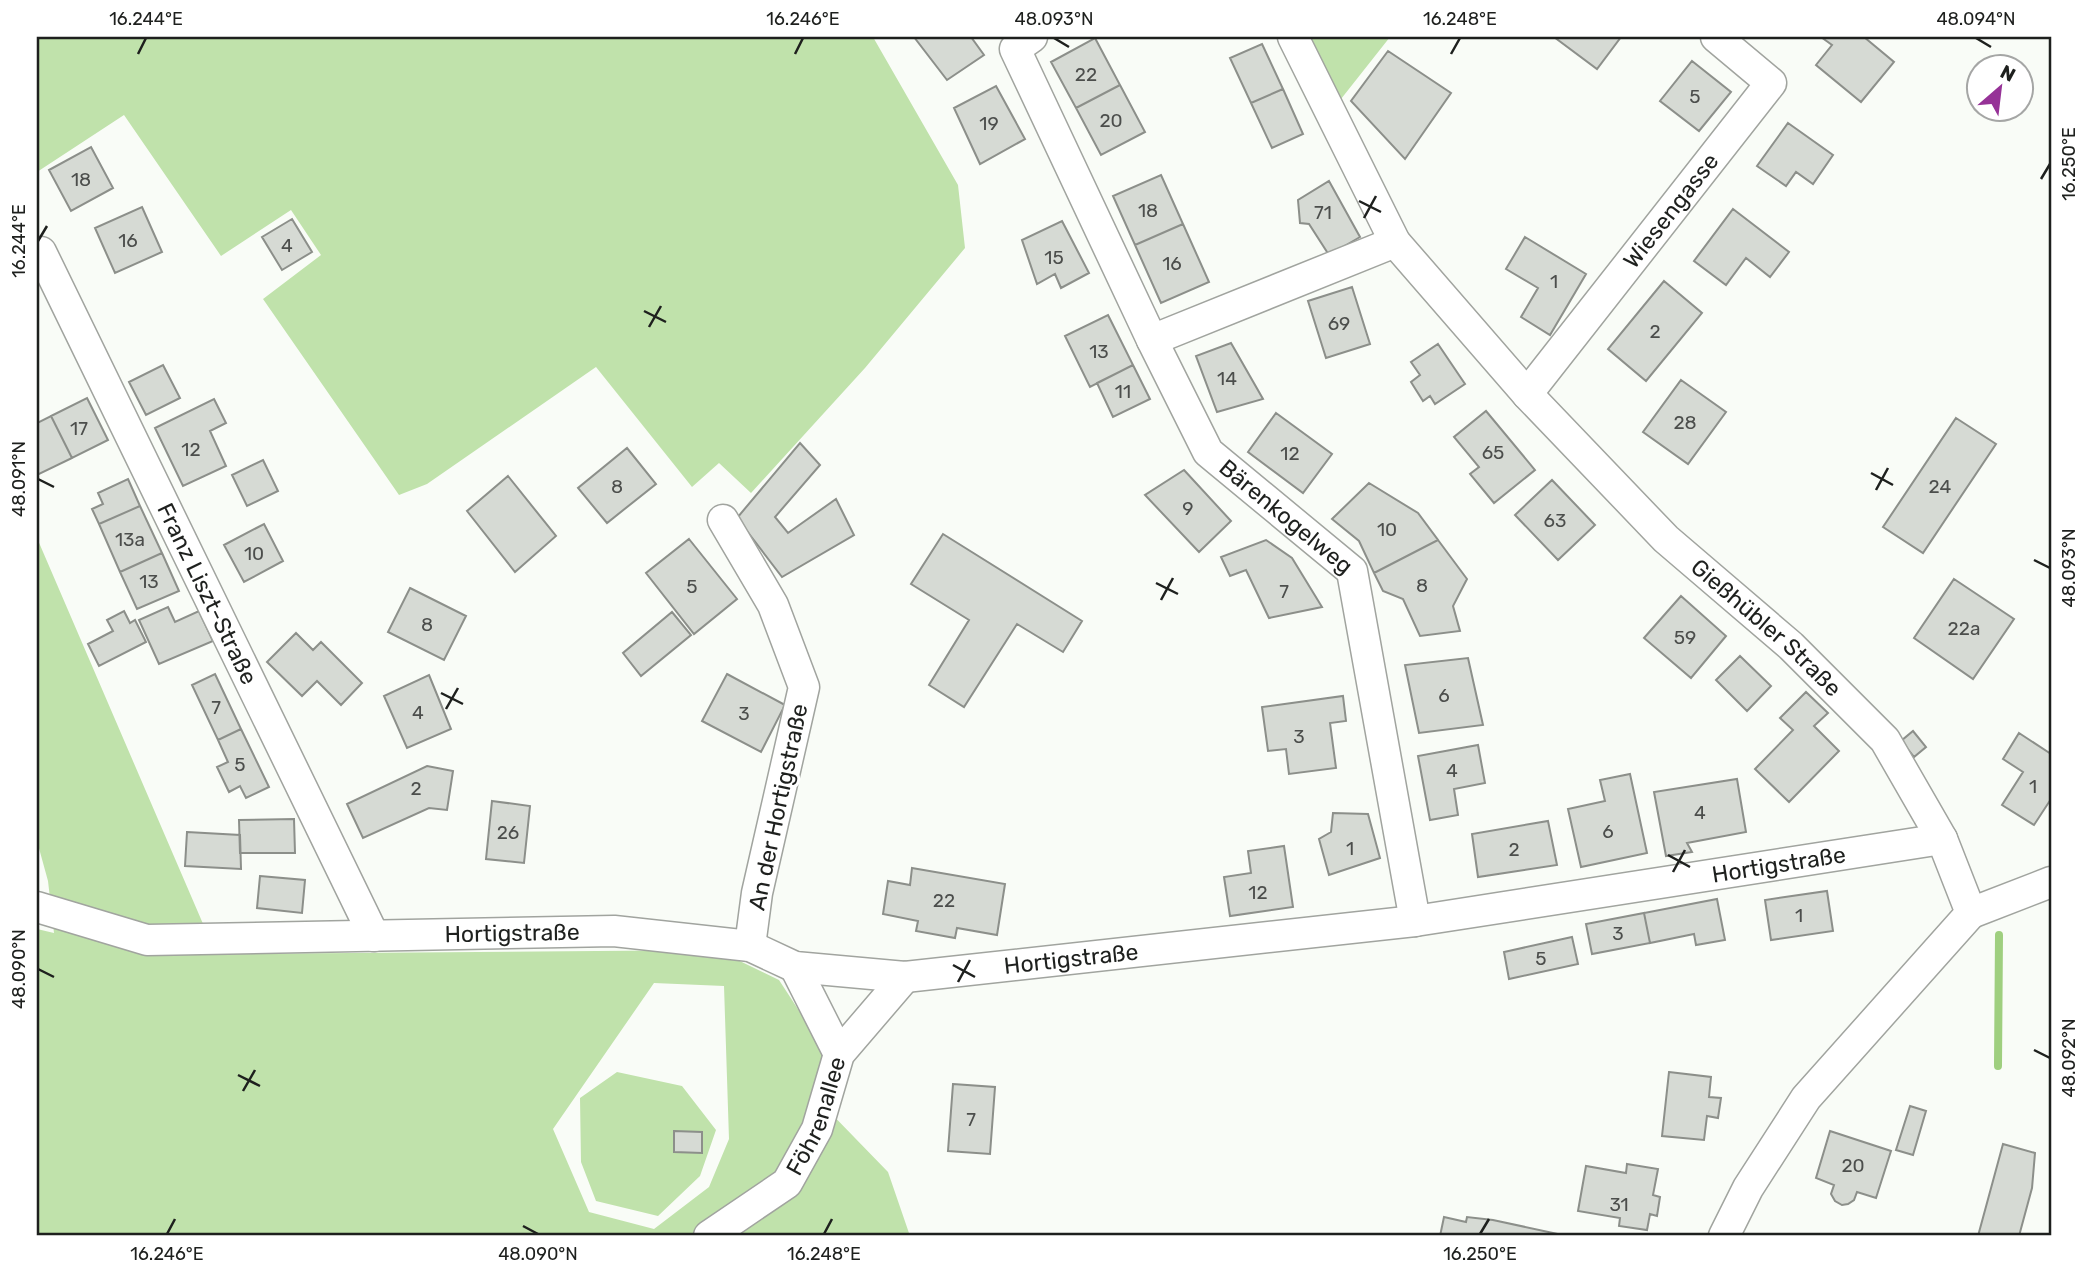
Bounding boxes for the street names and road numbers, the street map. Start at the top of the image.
street label: Wiesengasse [1617,148,1725,274]
street label: Bärenkogelweg [1214,453,1359,580]
street label: Franz Liszt-Straße [151,498,263,689]
street label: Gießhübler Straße [1685,553,1847,702]
street label: An der Hortigstraße [742,701,814,913]
street label: Hortigstraße [1710,840,1848,889]
street label: Hortigstraße [444,918,580,948]
street label: Hortigstraße [1002,937,1140,980]
street label: Föhrenallee [780,1053,851,1180]

